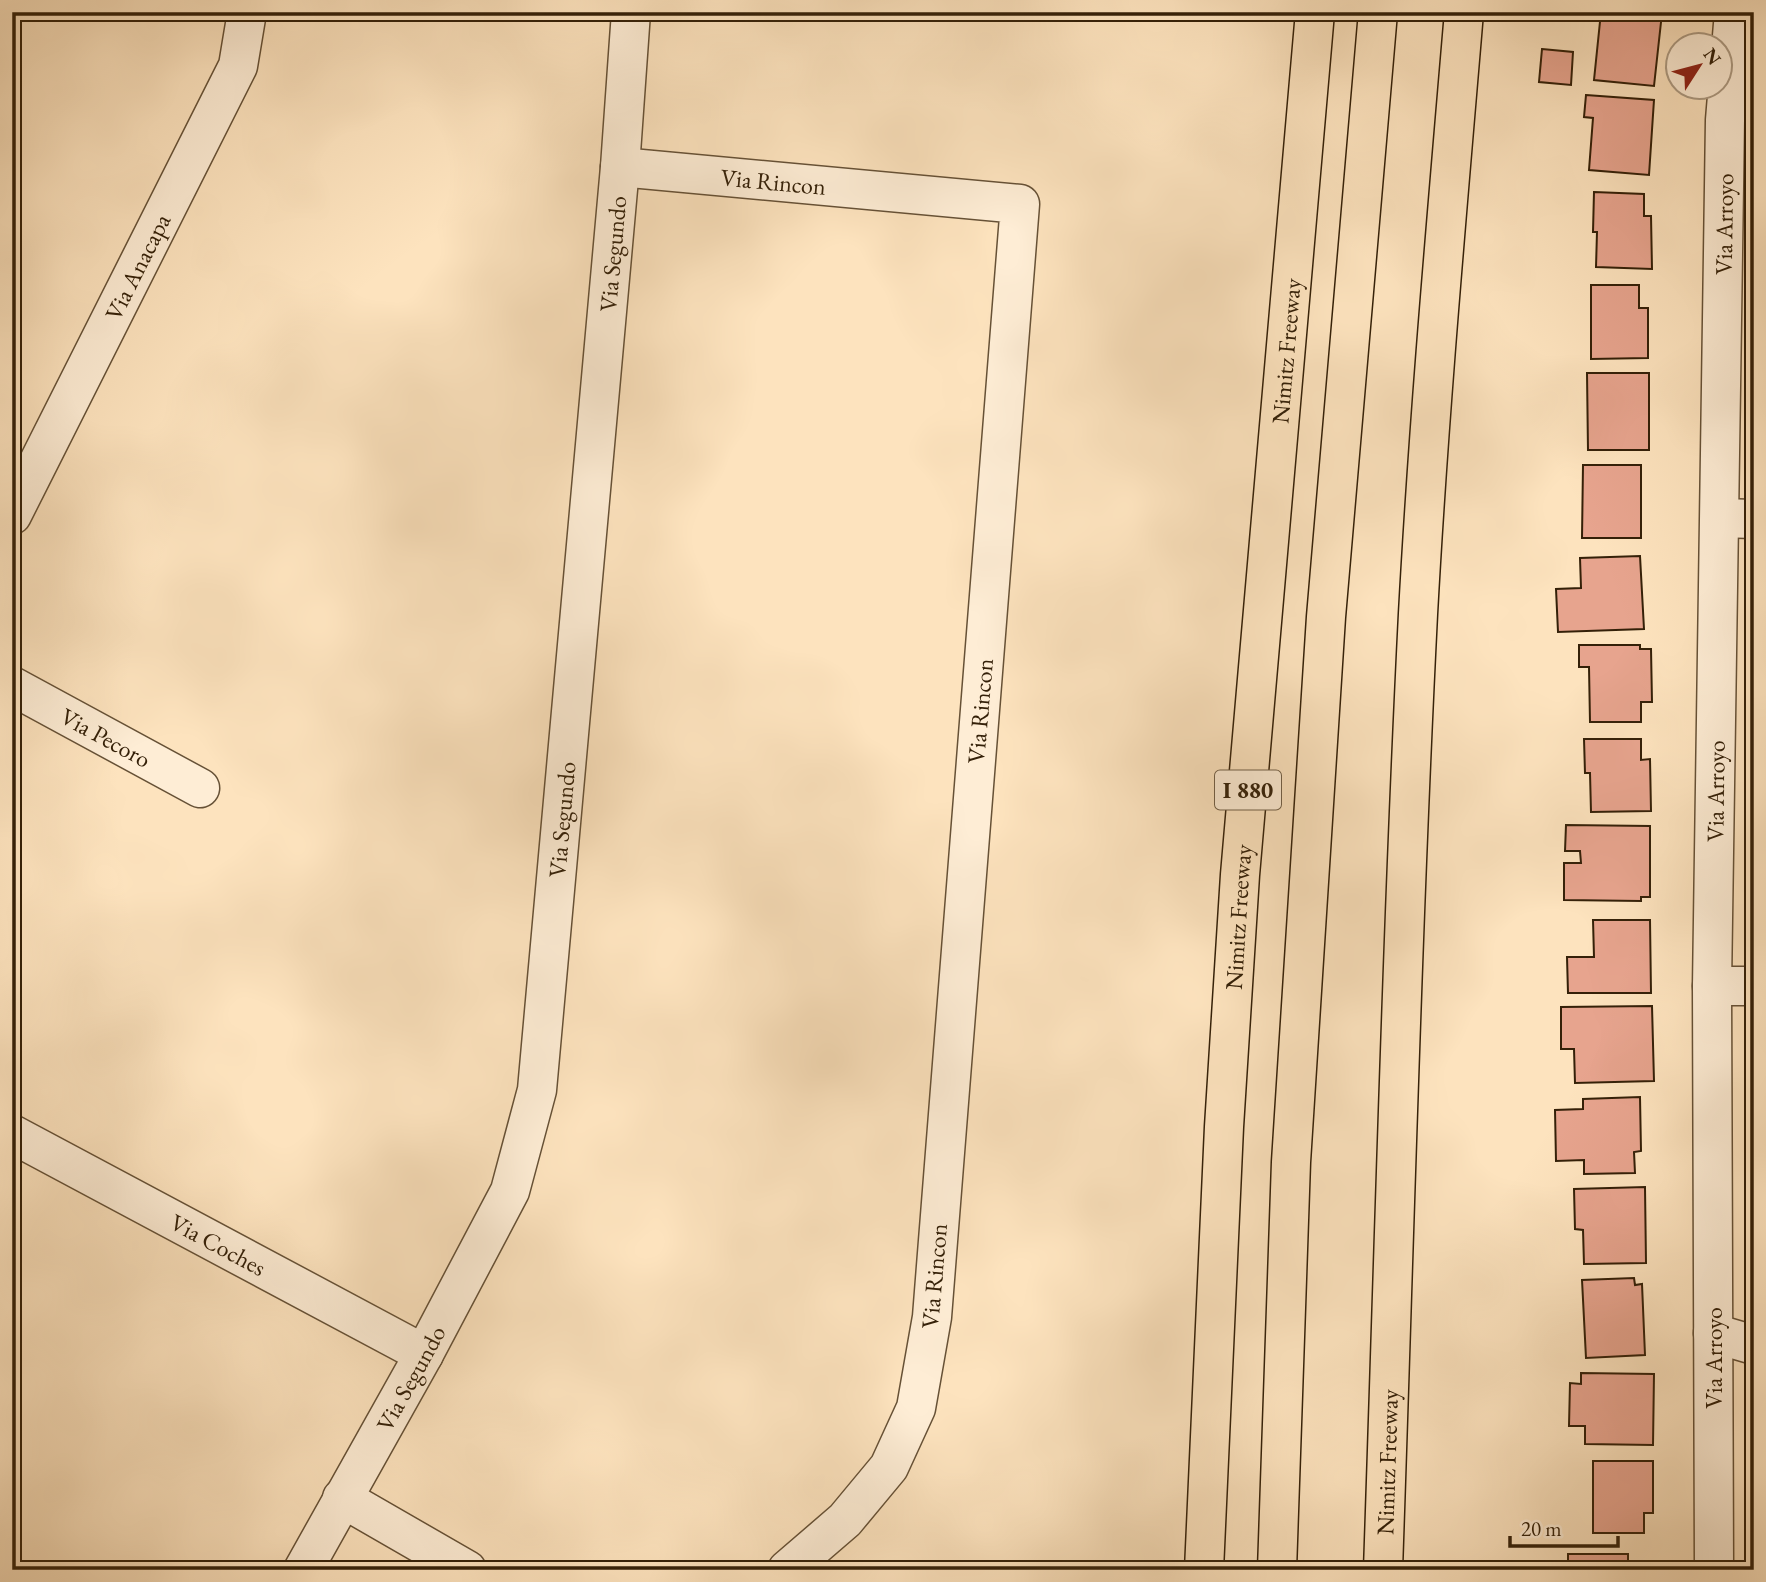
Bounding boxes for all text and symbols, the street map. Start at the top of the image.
north arrow [1664,32,1734,102]
text: N [1698,43,1727,70]
street label: Via Rincon [719,161,828,202]
street label: Via Arroyo [1707,173,1740,275]
street label: Via Segundo [592,194,633,313]
street label: Via Anacapa [97,208,177,325]
street label: Nimitz Freeway [1264,277,1307,425]
street label: Via Rincon [960,657,1000,765]
street label: Via Pecoro [55,700,157,774]
street label: Via Arroyo [1699,740,1731,842]
street label: Via Segundo [541,760,582,879]
road number: I 880 [1215,770,1281,810]
street label: Nimitz Freeway [1217,842,1258,991]
street label: Via Coches [165,1206,272,1282]
street label: Via Rincon [914,1222,954,1330]
street label: Via Arroyo [1698,1307,1729,1409]
street label: Via Segundo [369,1320,452,1436]
street label: Nimitz Freeway [1369,1388,1404,1535]
scale bar [1510,1505,1619,1549]
text: 20 m [1521,1515,1562,1542]

